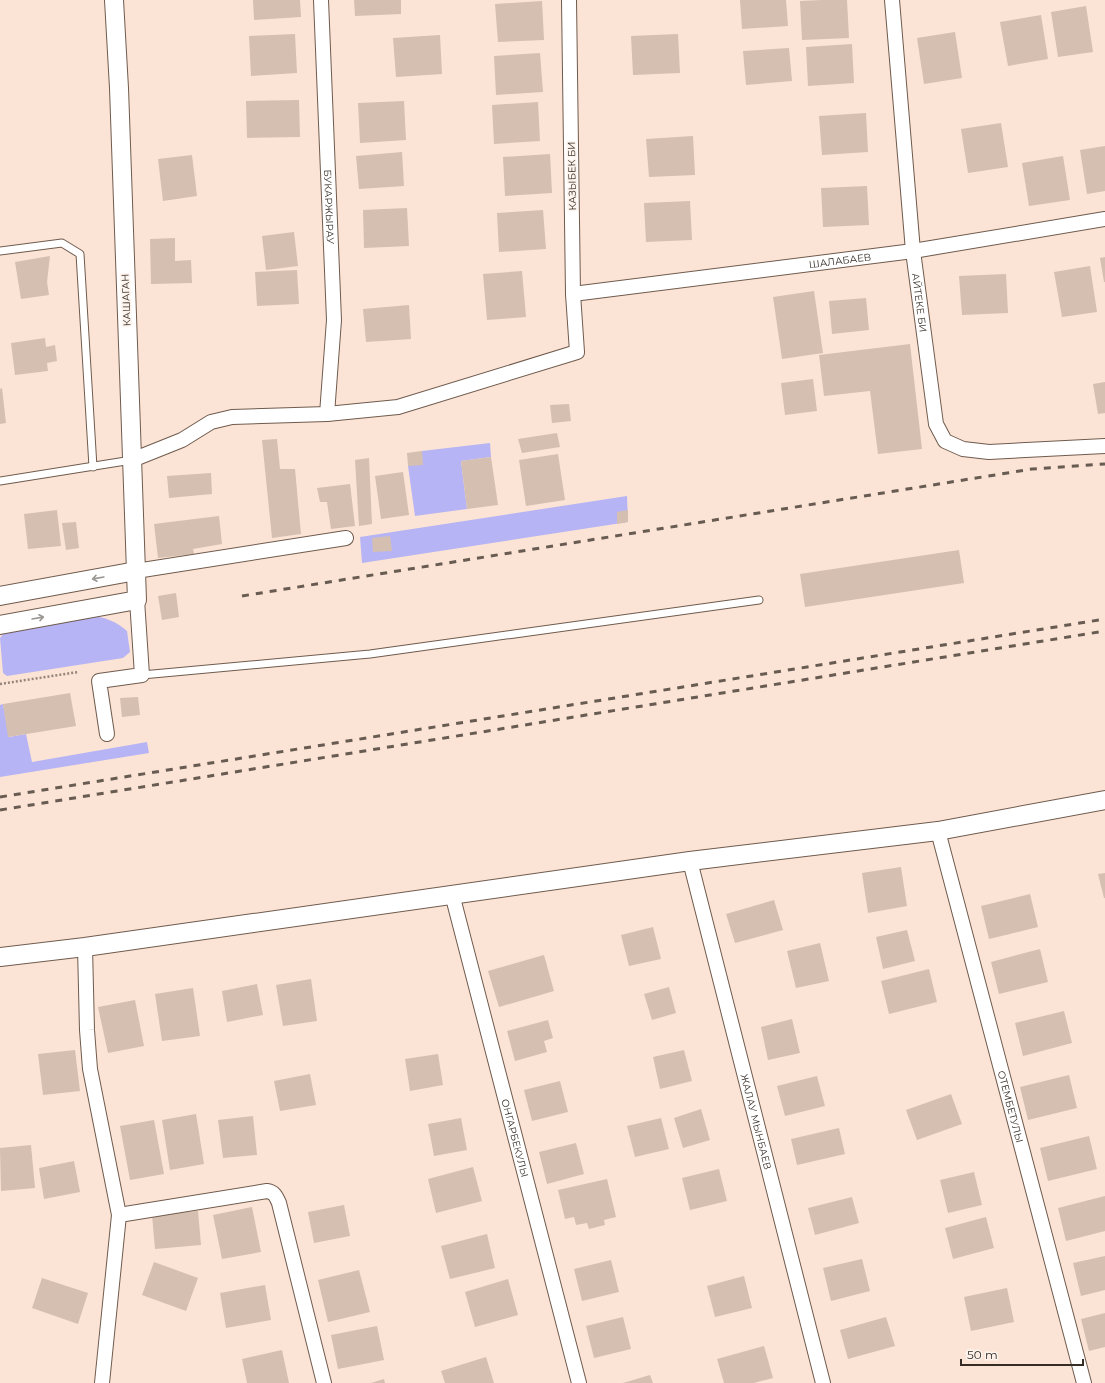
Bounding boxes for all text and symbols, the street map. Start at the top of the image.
street label: КАЗЫБЕК БИ [565,141,579,211]
street label: БУКАРЖЫРАУ [321,169,337,245]
street label: ШАЛАБАЕВ [808,250,872,271]
street label: АЙТЕКЕ БИ [909,272,930,333]
street label: КАШАГАН [119,274,133,326]
one-way arrow [91,574,104,582]
one-way arrow [32,614,45,622]
street label: ОТЕМБЕТУЛЫ [995,1069,1027,1144]
street label: ЖАЛАУ МЫНБАЕВ [738,1073,775,1171]
street label: ОНГАРБЕКУЛЫ [499,1097,532,1178]
scale bar [961,1341,1083,1367]
text: 50 m [967,1347,998,1362]

